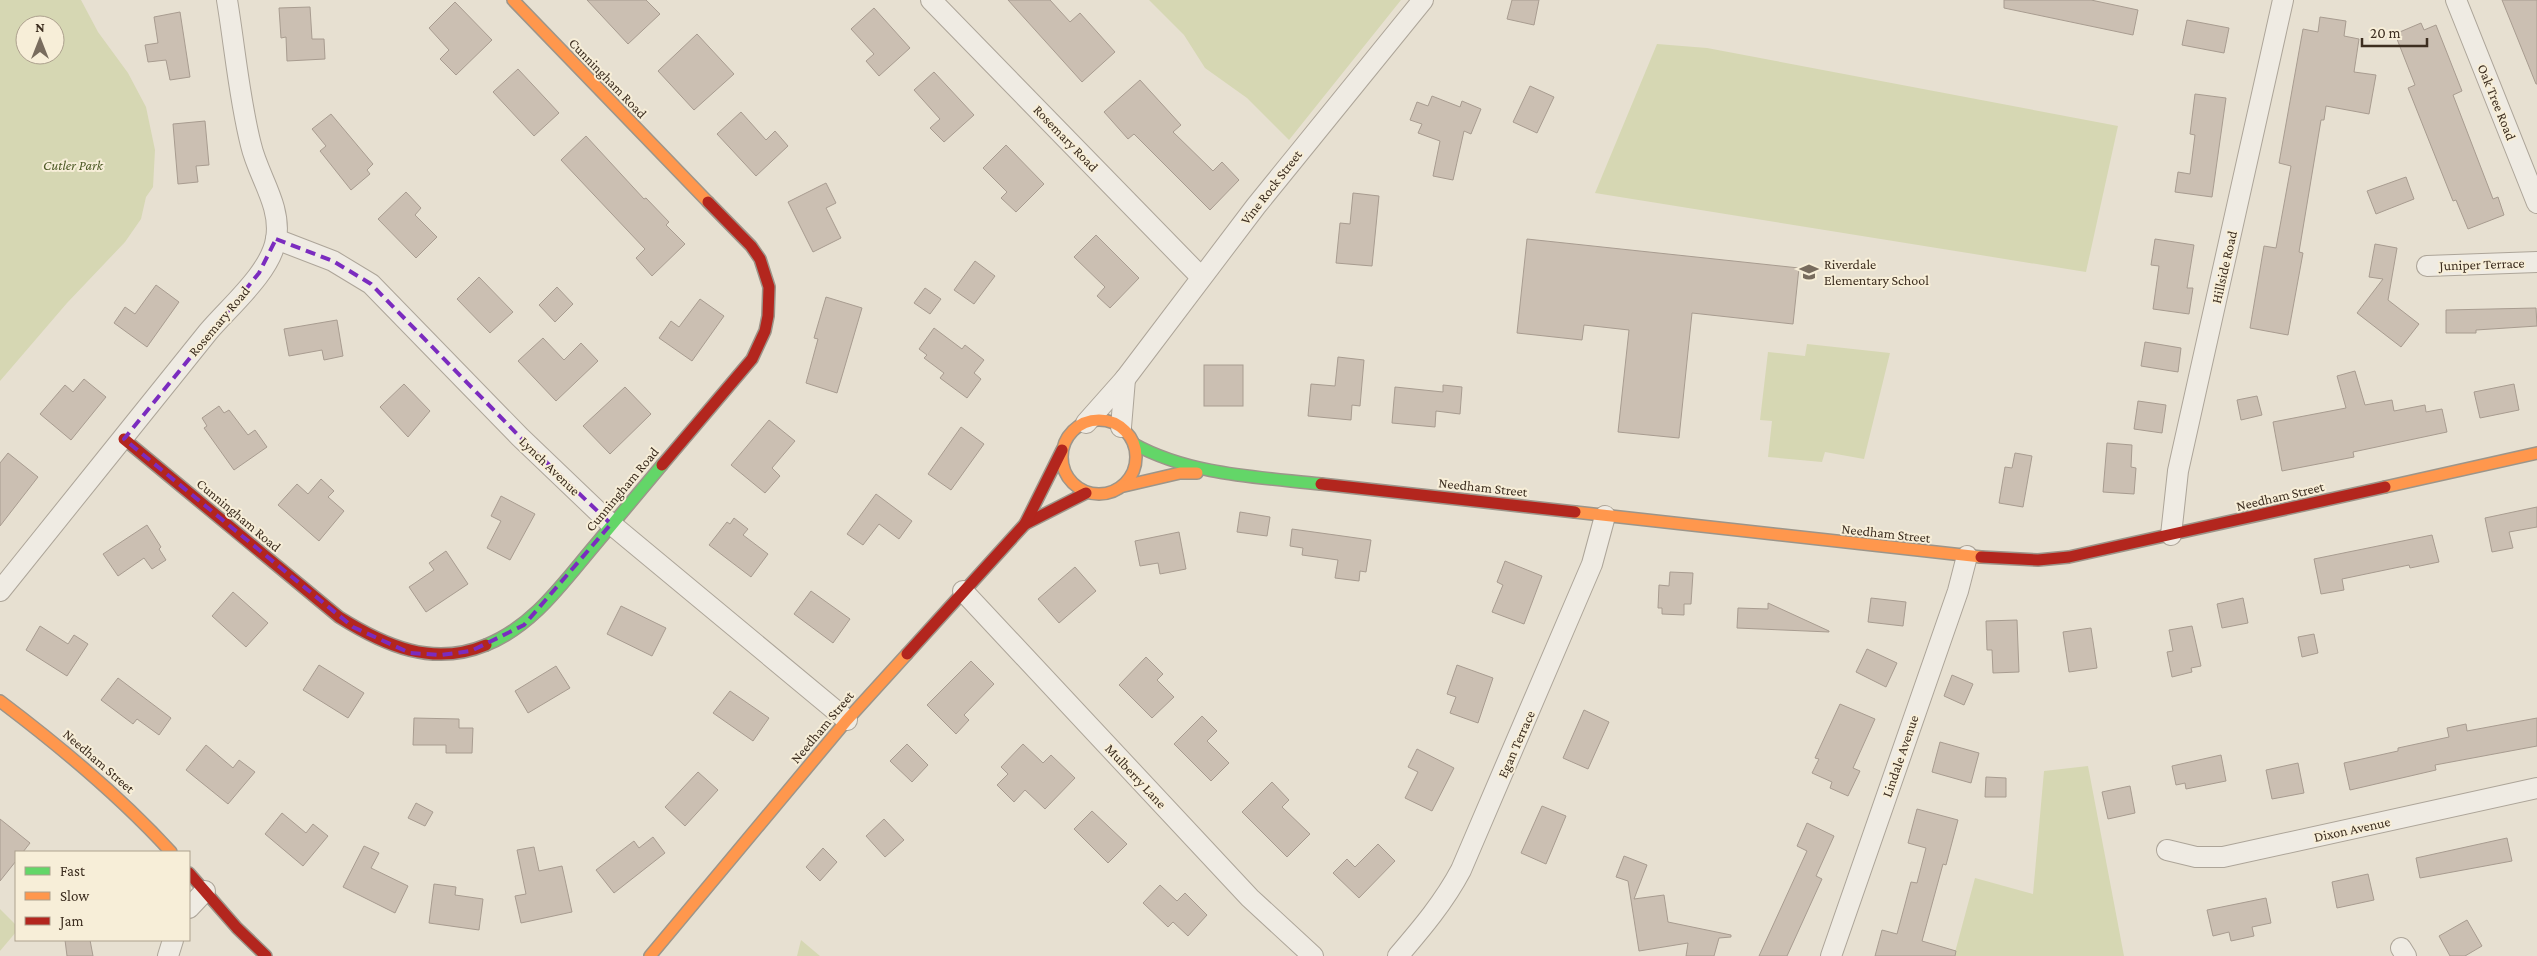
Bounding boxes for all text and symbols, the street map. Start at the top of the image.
north arrow [15,15,65,65]
scale bar [2362,15,2427,47]
text: N [35,19,45,35]
text: 20 m [2370,25,2401,41]
street label: Cunningham Road [566,35,651,122]
street label: Oak Tree Road [2474,62,2520,143]
street label: Rosemary Road [1030,101,1102,175]
street label: Vine Rock Street [1237,146,1305,227]
park label: Cutler Park [43,157,104,173]
street label: Hillside Road [2208,229,2240,305]
street label: Juniper Terrace [2437,255,2525,274]
place label: Riverdale Elementary School [1824,256,1929,288]
school or university icon: Riverdale Elementary School [1798,261,1820,283]
street label: Rosemary Road [185,282,253,359]
street label: Lynch Avenue [516,433,584,499]
street label: Cunningham Road [582,443,662,534]
street label: Needham Street [1438,474,1529,500]
street label: Cunningham Road [194,475,285,555]
street label: Needham Street [2235,478,2326,514]
street label: Needham Street [1841,520,1932,546]
street label: Needham Street [787,687,857,766]
street label: Egan Terrace [1494,708,1538,780]
street label: Lindale Avenue [1878,713,1922,799]
street label: Needham Street [60,726,138,797]
street label: Mulberry Lane [1102,740,1170,812]
street label: Dixon Avenue [2312,813,2392,845]
legend [15,851,190,941]
text: Fast [60,863,86,879]
text: Slow [60,888,90,904]
text: Jam [58,913,83,930]

